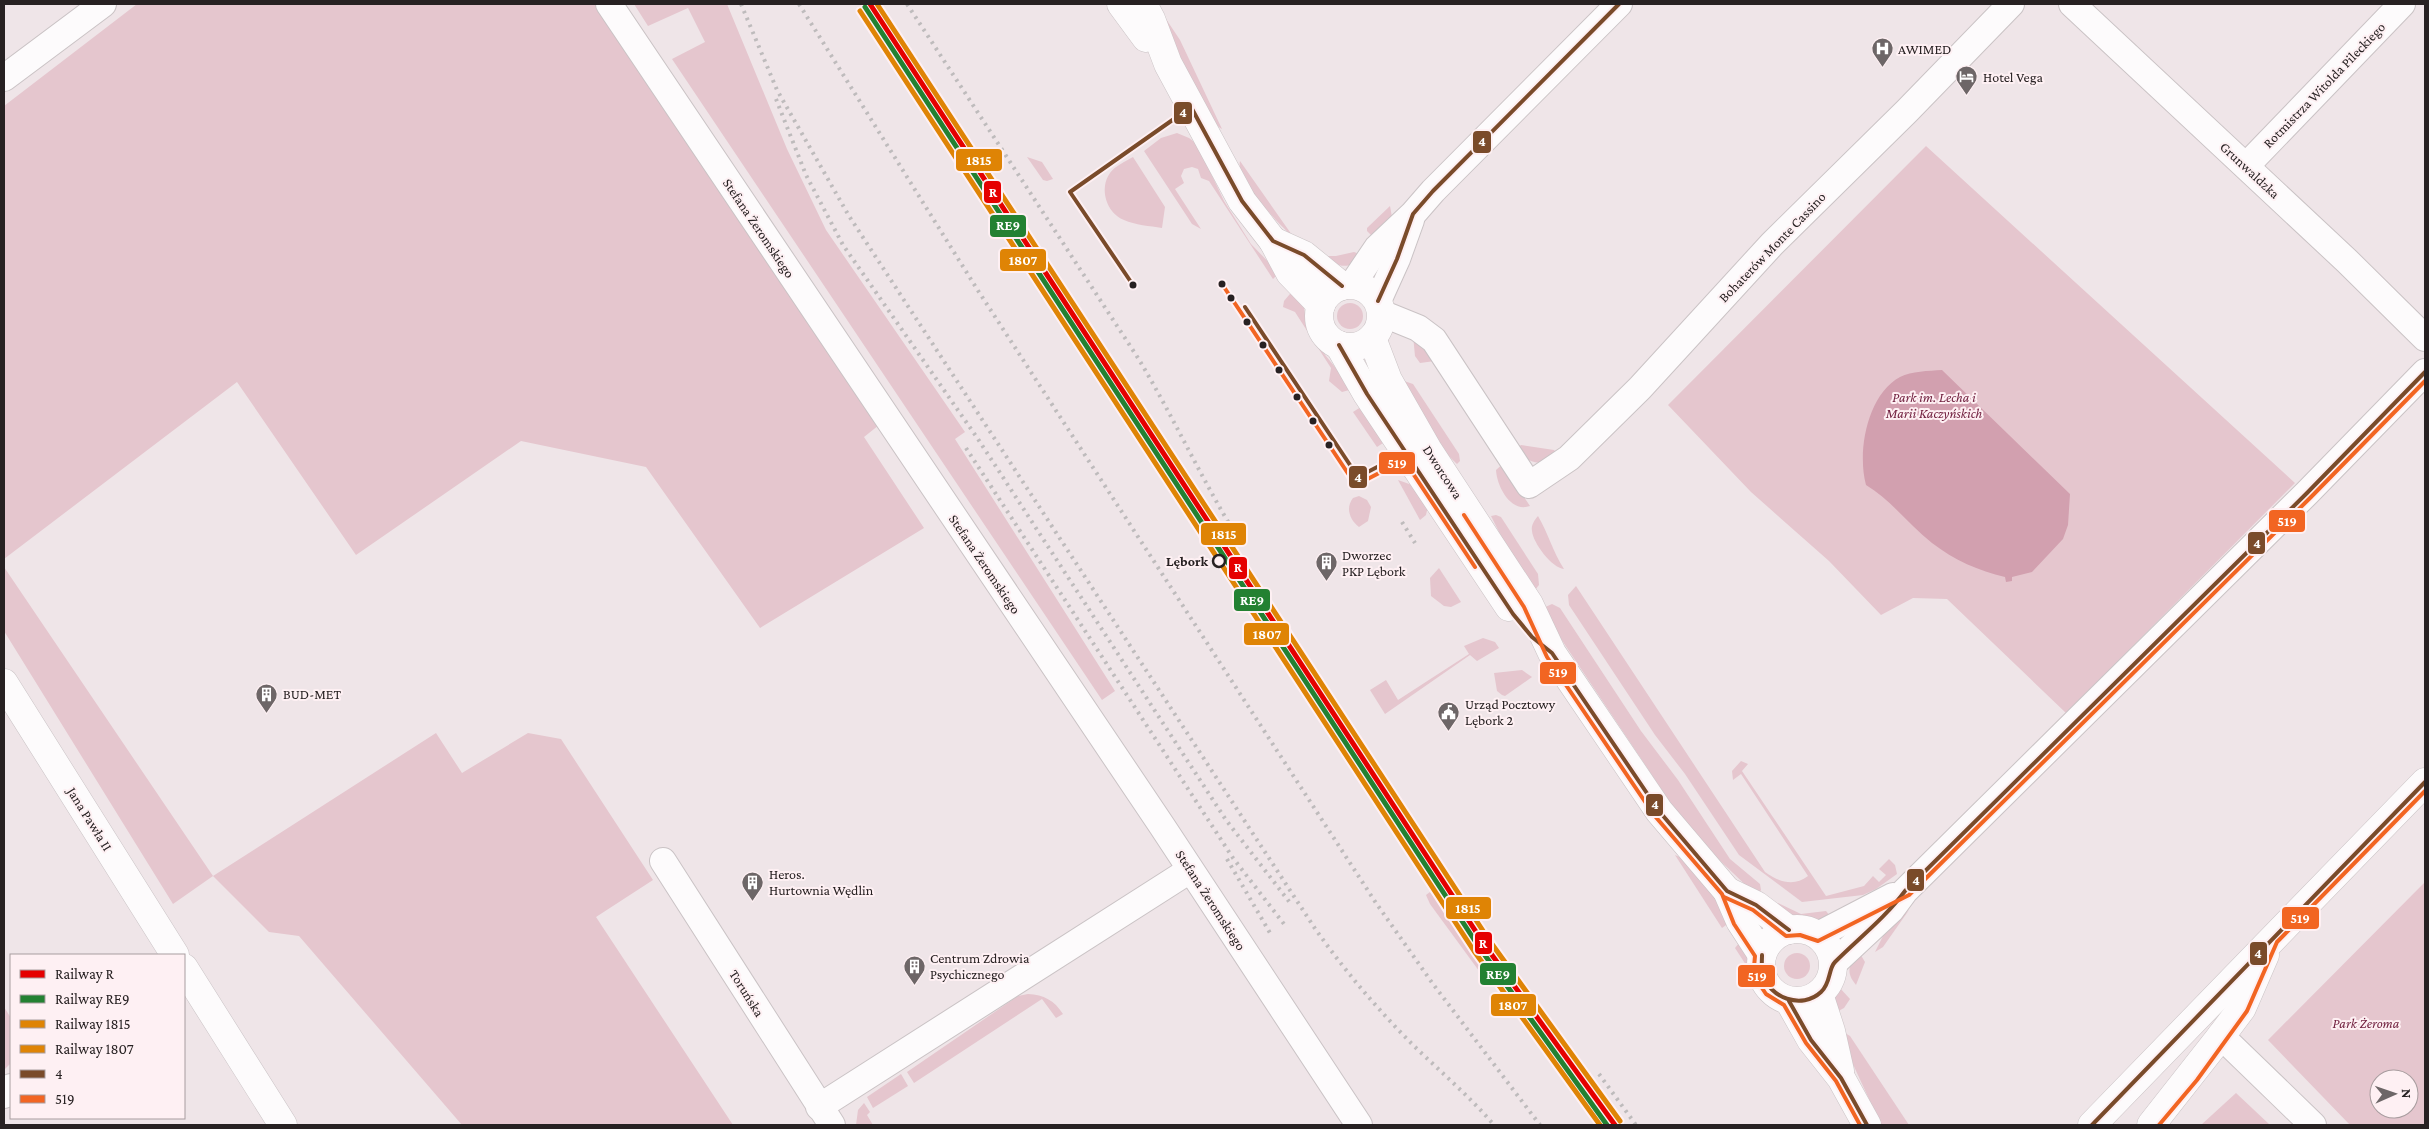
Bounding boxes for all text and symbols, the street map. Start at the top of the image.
street label: Rotmistrza Witolda Pileckiego [2260,19,2388,151]
hospital icon: AWIMED [1870,37,1894,68]
place label: AWIMED [1898,41,1951,57]
hotel icon: Hotel Vega [1955,65,1979,96]
place label: Hotel Vega [1983,69,2043,85]
line badge: 4 [1173,101,1193,125]
text: 4 [1179,104,1187,120]
line badge: 4 [1472,130,1492,154]
text: 4 [1478,133,1486,149]
street label: Grunwaldzka [2217,138,2283,202]
line badge: 1815 [955,148,1003,172]
text: 1815 [966,152,992,168]
street label: Stefana Żeromskiego [720,175,798,281]
line badge: R [983,180,1002,204]
text: R [989,184,998,200]
street label: Bohaterów Monte Cassino [1715,189,1829,305]
line badge: RE9 [989,214,1027,238]
text: RE9 [996,217,1020,233]
line badge: 1807 [999,248,1047,272]
text: 1807 [1009,252,1037,268]
unlabelled marker [1217,279,1227,289]
unlabelled marker [1128,280,1138,290]
unlabelled marker [1226,293,1236,303]
unlabelled marker [1242,317,1252,327]
unlabelled marker [1258,340,1268,350]
unlabelled marker [1274,365,1284,375]
park label: Park im. Lecha i Marii Kaczyńskich [1885,389,1983,421]
unlabelled marker [1292,392,1302,402]
unlabelled marker [1308,416,1318,426]
unlabelled marker [1324,440,1334,450]
street label: Dworcowa [1420,442,1466,502]
line badge: 519 [1378,451,1416,475]
text: 519 [1387,455,1407,471]
line badge: 4 [1348,465,1368,489]
text: 4 [1354,469,1362,485]
line badge: 519 [2268,509,2306,533]
street label: Stefana Żeromskiego [946,511,1024,617]
text: 519 [2277,513,2297,529]
line badge: 1815 [1200,522,1247,546]
text: 1815 [1211,526,1237,542]
line badge: 4 [2247,531,2266,555]
text: 4 [2253,535,2261,551]
place label: Dworzec PKP Lębork [1342,547,1406,579]
building icon: Dworzec PKP Lębork [1314,551,1338,582]
place label: Lębork [1166,553,1208,569]
marker: Lębork [1212,554,1226,568]
line badge: R [1228,556,1248,580]
text: R [1234,559,1243,575]
line badge: RE9 [1233,588,1271,612]
text: RE9 [1240,592,1264,608]
line badge: 1807 [1243,622,1290,646]
text: 1807 [1253,626,1281,642]
line badge: 519 [1539,661,1577,685]
text: 519 [1548,664,1568,680]
building icon: BUD-MET [255,682,279,713]
place label: BUD-MET [283,686,341,702]
place label: Urząd Pocztowy Lębork 2 [1465,696,1556,728]
public building icon: Urząd Pocztowy Lębork 2 [1437,700,1461,731]
street label: Jana Pawła II [63,783,116,854]
line badge: 4 [1645,793,1664,817]
text: 4 [1651,796,1659,812]
street label: Stefana Żeromskiego [1173,847,1249,953]
place label: Heros. Hurtownia Wędlin [769,866,874,898]
line badge: 4 [1906,868,1925,892]
building icon: Heros. Hurtownia Wędlin [741,870,765,901]
text: 4 [1912,872,1920,888]
line badge: 1815 [1445,896,1492,920]
text: 1815 [1455,900,1481,916]
line badge: 519 [2281,906,2320,930]
text: 519 [2290,910,2310,926]
line badge: R [1474,931,1493,955]
text: R [1479,935,1488,951]
line badge: 4 [2249,941,2268,966]
text: 4 [2254,945,2262,961]
place label: Centrum Zdrowia Psychicznego [930,950,1030,982]
legend [10,954,185,1119]
building icon: Centrum Zdrowia Psychicznego [902,954,926,985]
line badge: RE9 [1479,962,1517,986]
line badge: 519 [1737,964,1776,988]
text: Railway R [55,966,115,983]
street label: Toruńska [726,966,768,1020]
text: RE9 [1486,966,1510,982]
text: 519 [1747,968,1767,984]
text: Railway RE9 [55,991,130,1008]
line badge: 1807 [1490,993,1537,1017]
text: 1807 [1499,997,1527,1013]
park label: Park Żeroma [2333,1015,2400,1031]
text: Railway 1815 [55,1016,131,1033]
text: Railway 1807 [55,1041,134,1058]
text: 4 [55,1066,63,1082]
north arrow [2369,1069,2419,1119]
text: N [2399,1088,2415,1099]
text: 519 [55,1091,75,1107]

